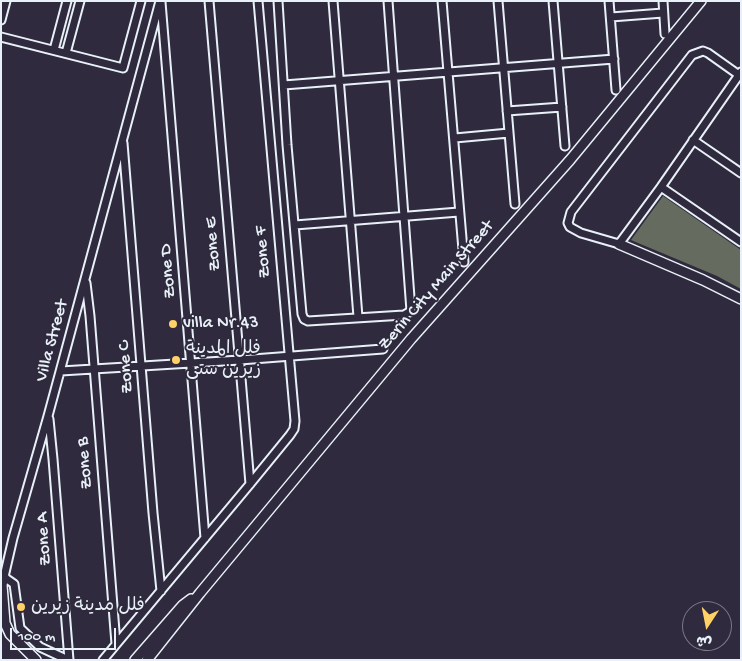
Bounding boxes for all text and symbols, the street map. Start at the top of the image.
street label: Zone E [201,216,227,272]
street label: Zerin City Main Street [375,217,499,355]
street label: Zone F [251,225,277,279]
street label: Zone D [156,243,182,299]
street label: Villa Street [32,298,74,384]
place label: villa Nr.43 [183,313,259,335]
marker: villa Nr.43 [167,318,179,330]
place label: فلل المدينة زیرین ستی [186,339,261,382]
street label: Zone C [114,340,140,394]
marker: فلل المدينة زیرین ستی [170,354,182,366]
street label: Zone B [73,436,99,490]
street label: Zone A [32,511,58,567]
place label: فلل مدينة زيرين [31,596,145,618]
marker: فلل مدينة زيرين [15,601,27,613]
north arrow [682,601,732,651]
scale bar [12,618,119,650]
text: 100 m [18,628,55,646]
text: ش [695,630,713,650]

